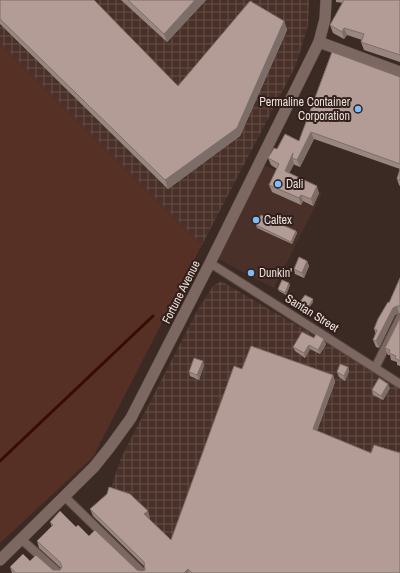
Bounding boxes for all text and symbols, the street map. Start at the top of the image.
place label: Permaline Container Corporation [259,94,351,124]
marker: Permaline Container Corporation [353,104,363,114]
place label: Dali [286,176,304,192]
marker: Dali [273,179,283,189]
place label: Caltex [264,212,292,228]
marker: Caltex [251,215,261,225]
street label: Fortune Avenue [158,258,204,326]
place label: Dunkin' [259,265,292,281]
marker: Dunkin' [246,268,256,278]
street label: Santan Street [282,290,342,336]

